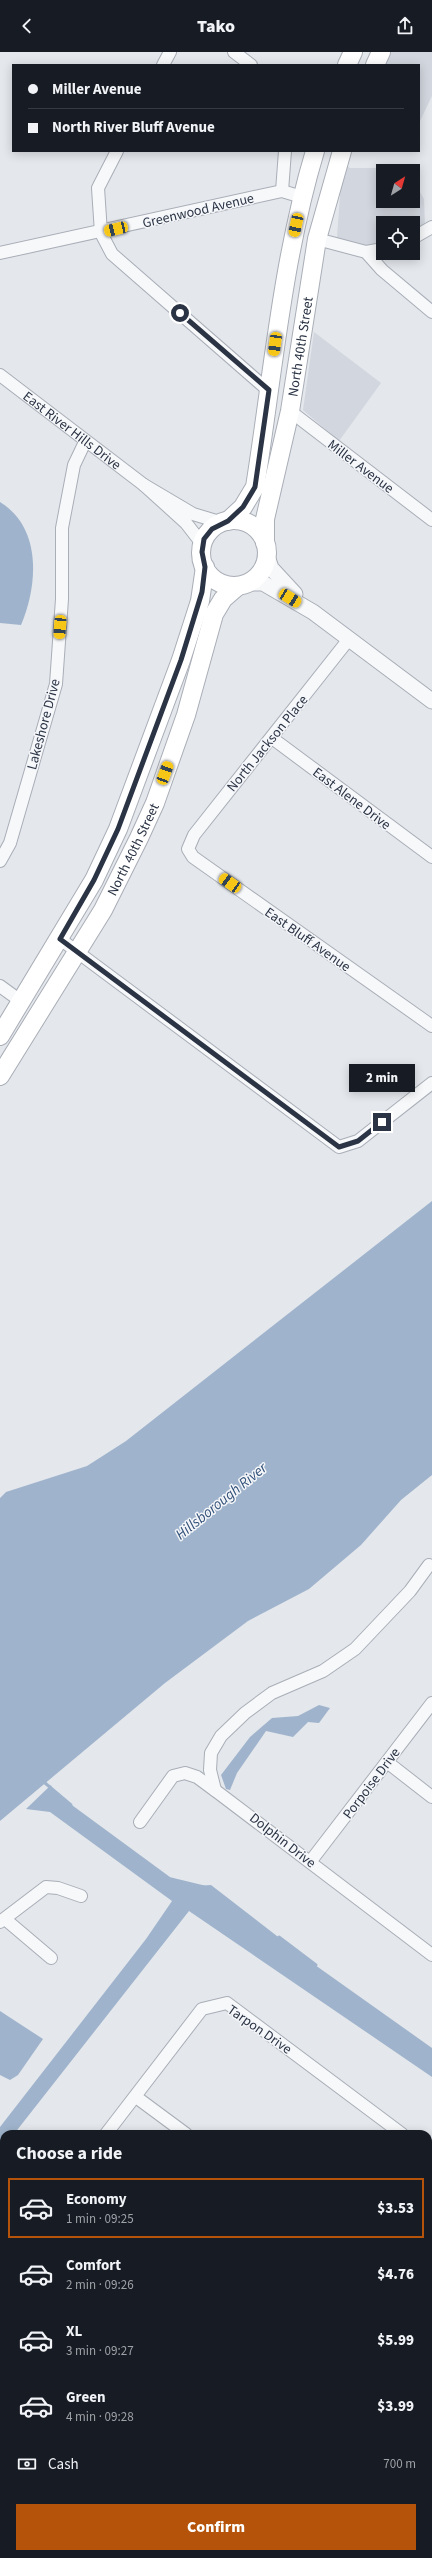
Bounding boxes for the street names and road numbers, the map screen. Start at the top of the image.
street label: Greenwood Avenue [141,188,256,234]
street label: North 40th Street [283,295,319,398]
street label: East River Hills Drive [18,387,125,475]
street label: Miller Avenue [323,435,398,498]
street label: Lakeshore Drive [22,677,66,772]
street label: North Jackson Place [222,691,313,796]
street label: East Alene Drive [308,763,395,835]
street label: North 40th Street [103,800,165,900]
street label: East Bluff Avenue [260,903,355,977]
street label: Porpoise Drive [338,1744,405,1823]
street label: Dolphin Drive [245,1808,320,1873]
street label: Tarpon Drive [223,2000,296,2059]

